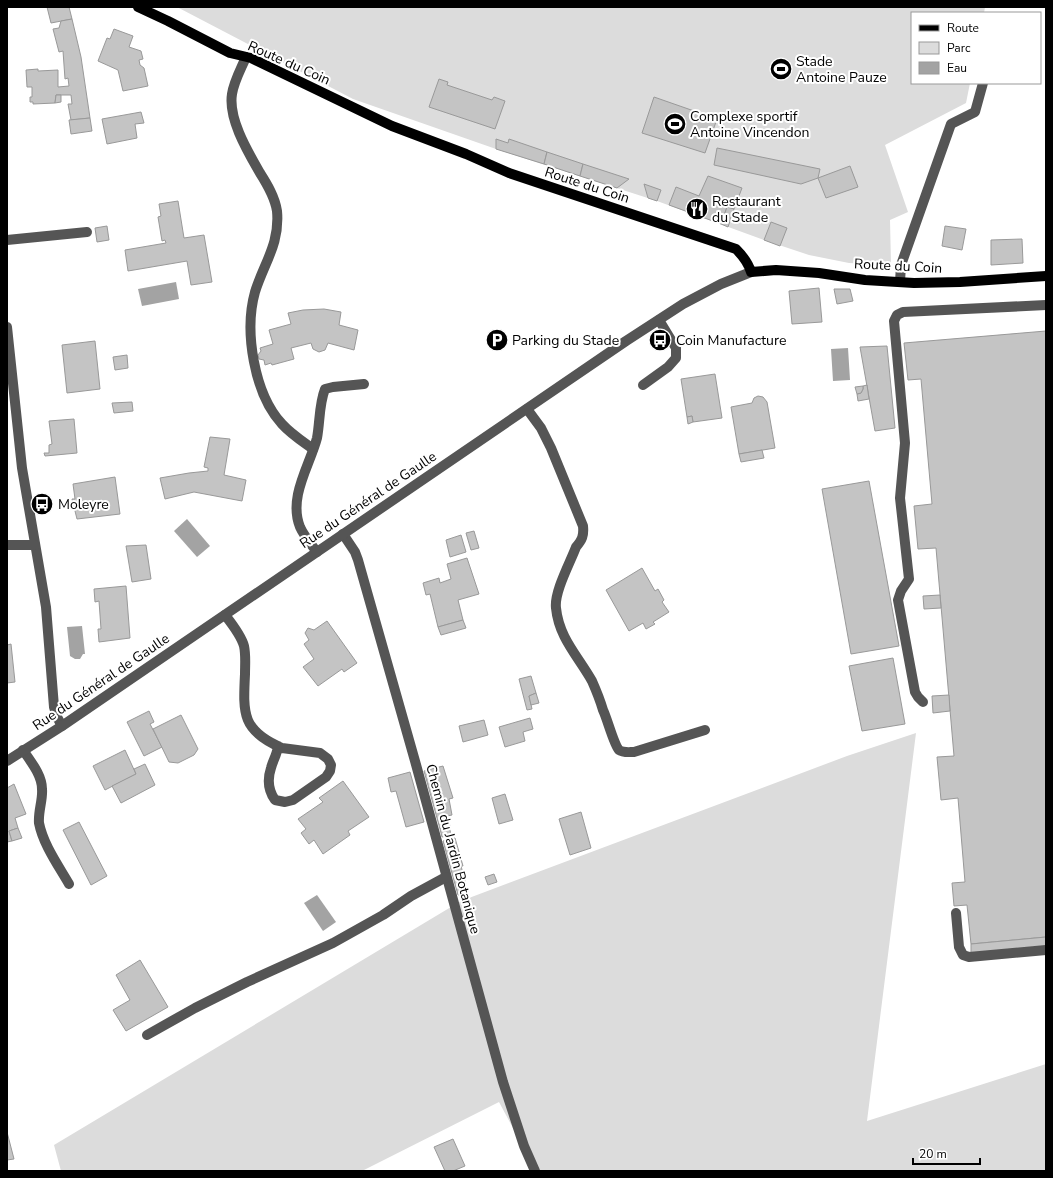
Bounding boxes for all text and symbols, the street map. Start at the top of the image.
legend [911,12,1041,84]
text: Route [947,20,979,36]
street label: Route du Coin [245,36,333,90]
text: Parc [947,40,971,56]
place label: Stade Antoine Pauze [796,52,887,87]
sports icon: Stade Antoine Pauze [768,56,794,82]
text: Eau [947,60,967,76]
place label: Complexe sportif Antoine Vincendon [690,107,810,142]
sports icon: Complexe sportif Antoine Vincendon [662,111,688,137]
street label: Route du Coin [542,162,632,208]
place label: Restaurant du Stade [712,192,781,227]
restaurant icon: Restaurant du Stade [684,196,710,222]
street label: Route du Coin [853,254,943,278]
parking icon: Parking du Stade [484,327,510,353]
bus stop icon: Coin Manufacture [647,327,673,353]
place label: Parking du Stade [512,331,619,350]
place label: Coin Manufacture [676,331,786,350]
street label: Rue du Général de Gaulle [296,447,440,553]
bus stop icon: Moleyre [29,491,55,517]
place label: Moleyre [58,495,109,514]
street label: Rue du Général de Gaulle [29,629,173,735]
street label: Chemin du Jardin Botanique [421,762,485,936]
scale bar [913,1140,980,1166]
text: 20 m [919,1146,947,1162]

